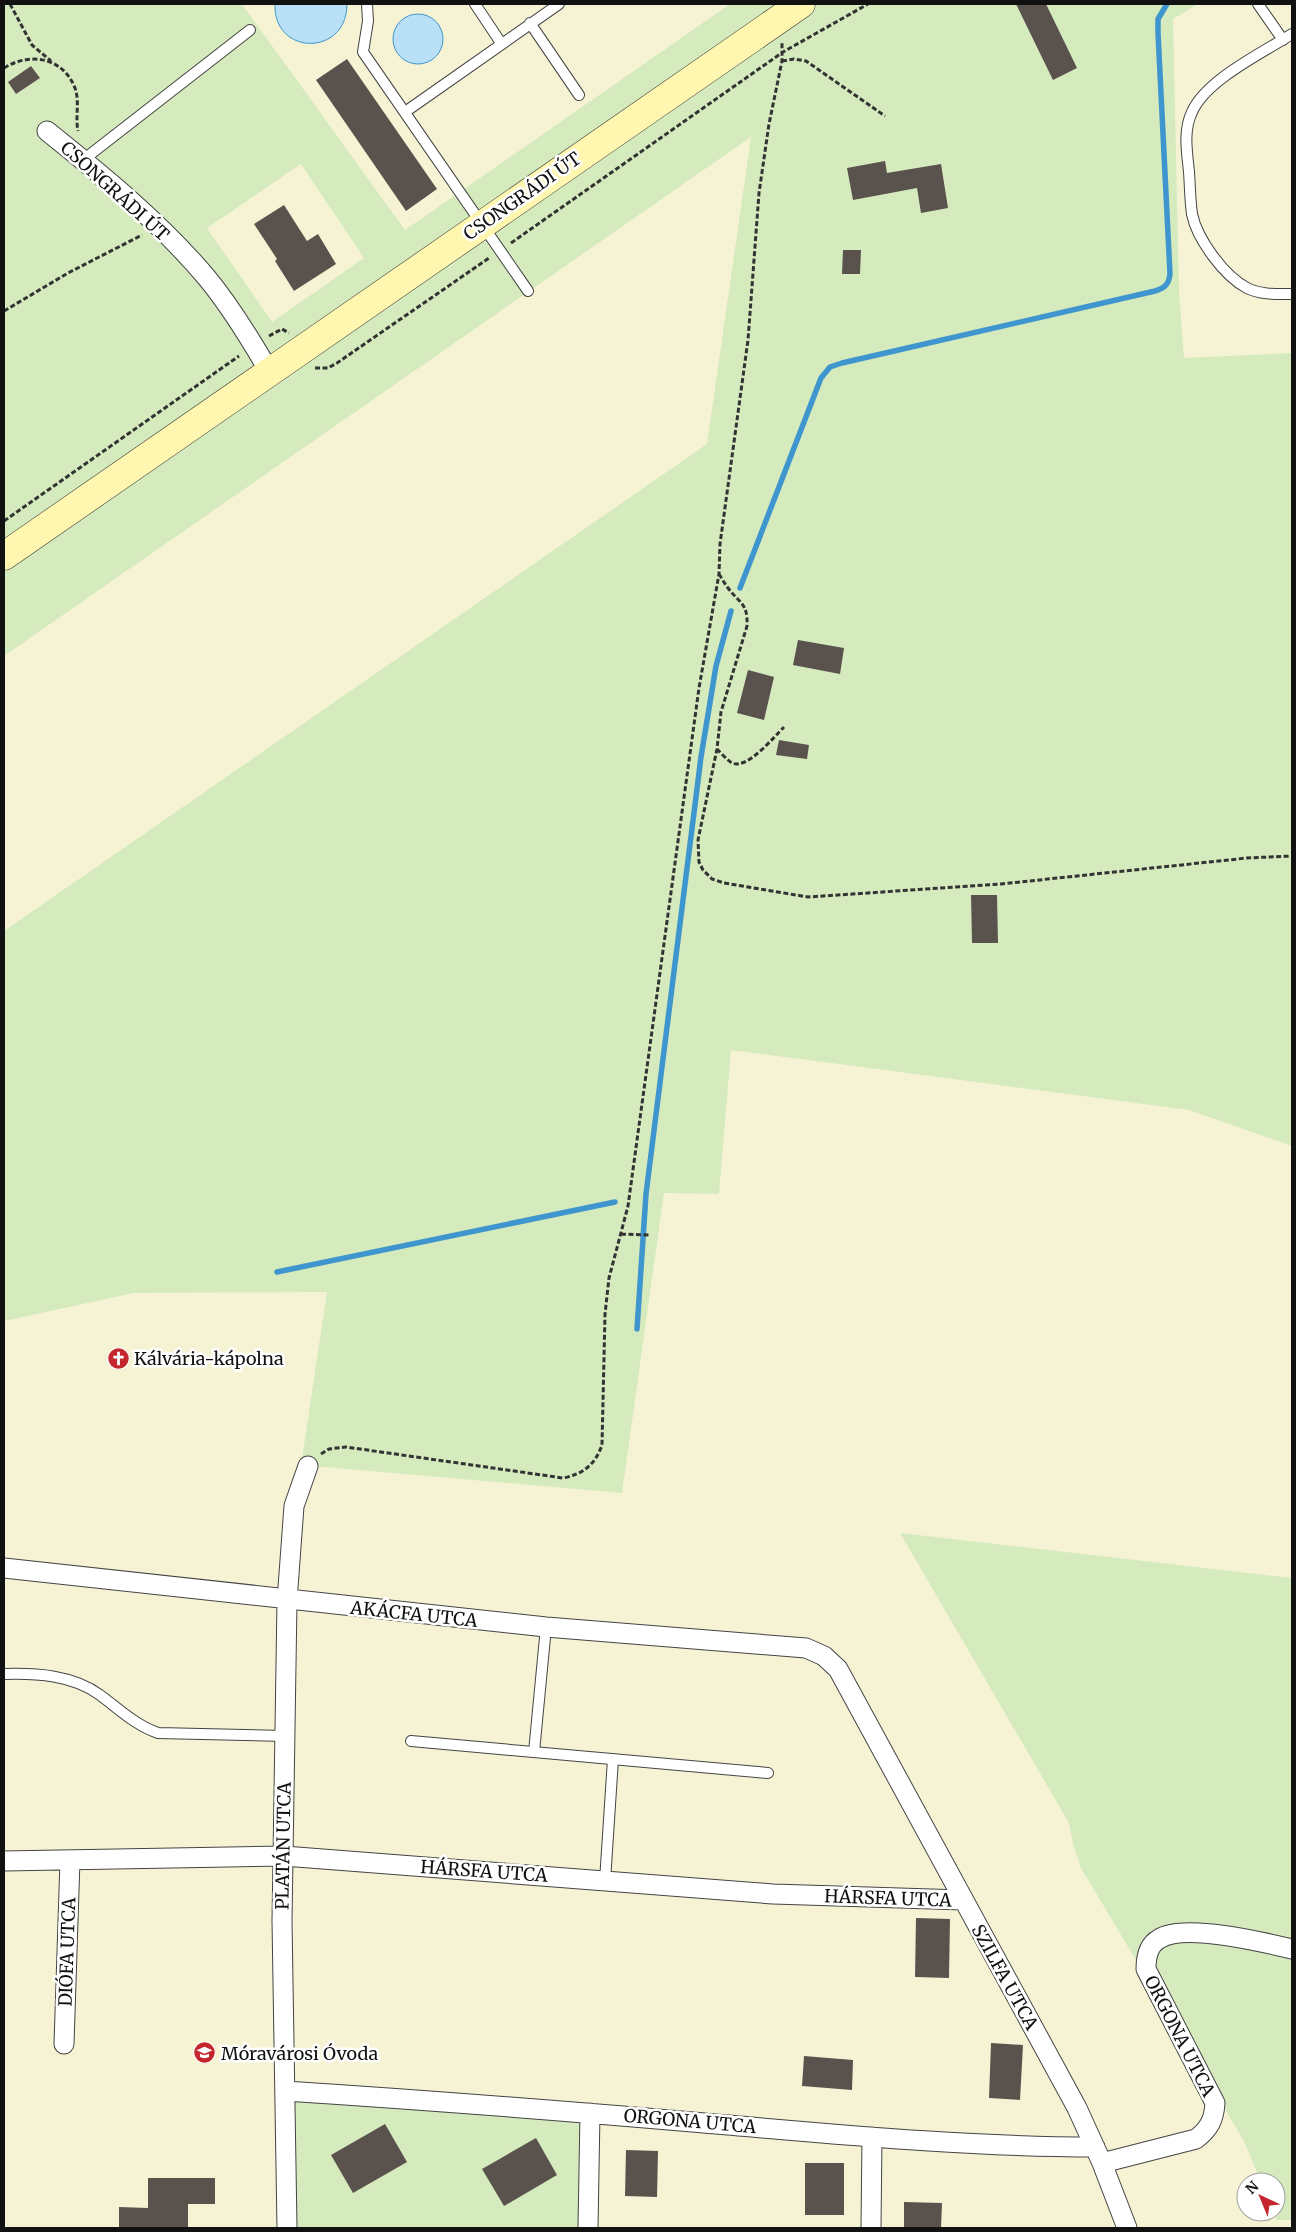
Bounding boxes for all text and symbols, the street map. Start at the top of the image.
street label: CSONGRÁDI ÚT [56,136,174,246]
street label: CSONGRÁDI ÚT [459,147,586,245]
church icon: Kálvária-kápolna [106,1346,130,1370]
place label: Kálvária-kápolna [134,1347,284,1370]
street label: AKÁCFA UTCA [348,1596,479,1632]
street label: PLATÁN UTCA [270,1782,296,1910]
street label: HÁRSFA UTCA [420,1855,549,1887]
street label: HÁRSFA UTCA [824,1884,952,1912]
street label: DIÓFA UTCA [54,1897,80,2007]
street label: SZILFA UTCA [967,1920,1044,2034]
street label: ORGONA UTCA [1140,1972,1221,2101]
school or university icon: Móravárosi Óvoda [193,2041,217,2065]
place label: Móravárosi Óvoda [221,2042,378,2065]
street label: ORGONA UTCA [623,2104,757,2138]
north arrow [1236,2172,1286,2222]
text: N [1242,2177,1262,2198]

